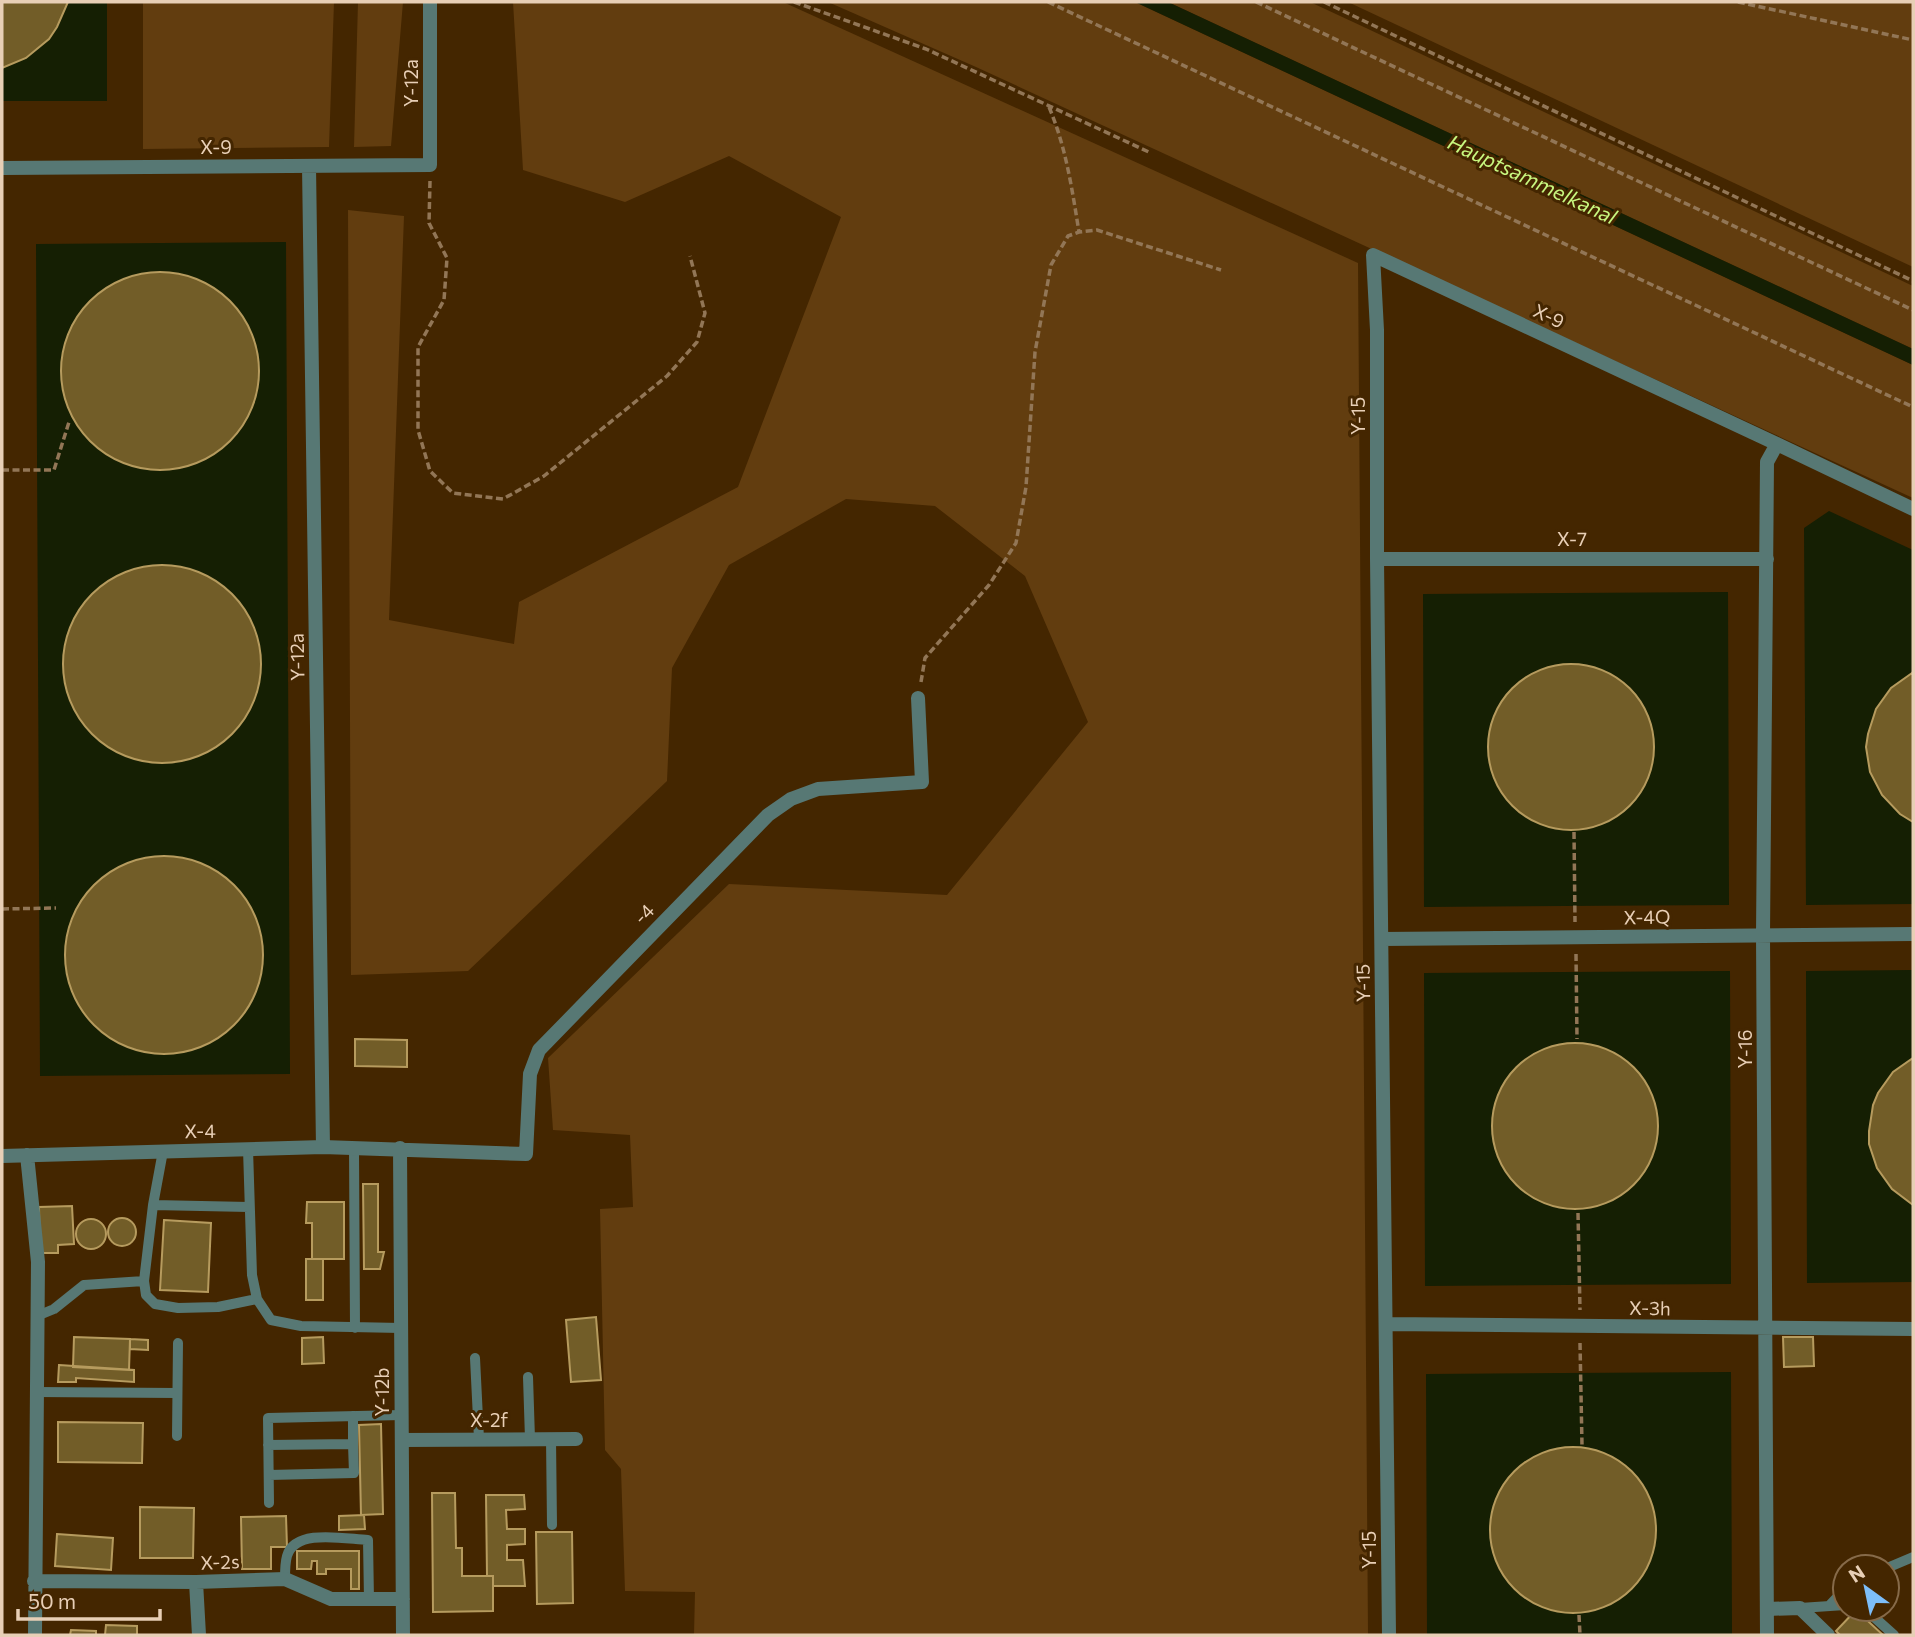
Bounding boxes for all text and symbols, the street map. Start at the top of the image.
street label: Y-12a [399,59,422,107]
water label: Hauptsammelkanal [1444,129,1622,229]
street label: X-9 [200,135,232,158]
street label: X-9 [1530,298,1568,333]
street label: Y-15 [1346,397,1369,435]
street label: X-7 [1557,527,1587,550]
street label: Y-12a [285,633,308,681]
street label: -4 [629,899,659,929]
street label: X-4Q [1623,905,1671,928]
street label: Y-15 [1351,964,1374,1002]
street label: Y-16 [1733,1030,1756,1068]
street label: X-4 [184,1119,216,1142]
street label: X-3h [1629,1296,1671,1319]
street label: Y-12b [370,1367,393,1417]
street label: X-2f [470,1408,508,1431]
street label: Y-15 [1357,1531,1380,1569]
street label: X-2s [200,1549,240,1574]
north arrow [1831,1553,1901,1623]
text: N [1844,1560,1869,1587]
scale bar [18,1578,159,1622]
text: 50 m [28,1588,76,1613]

